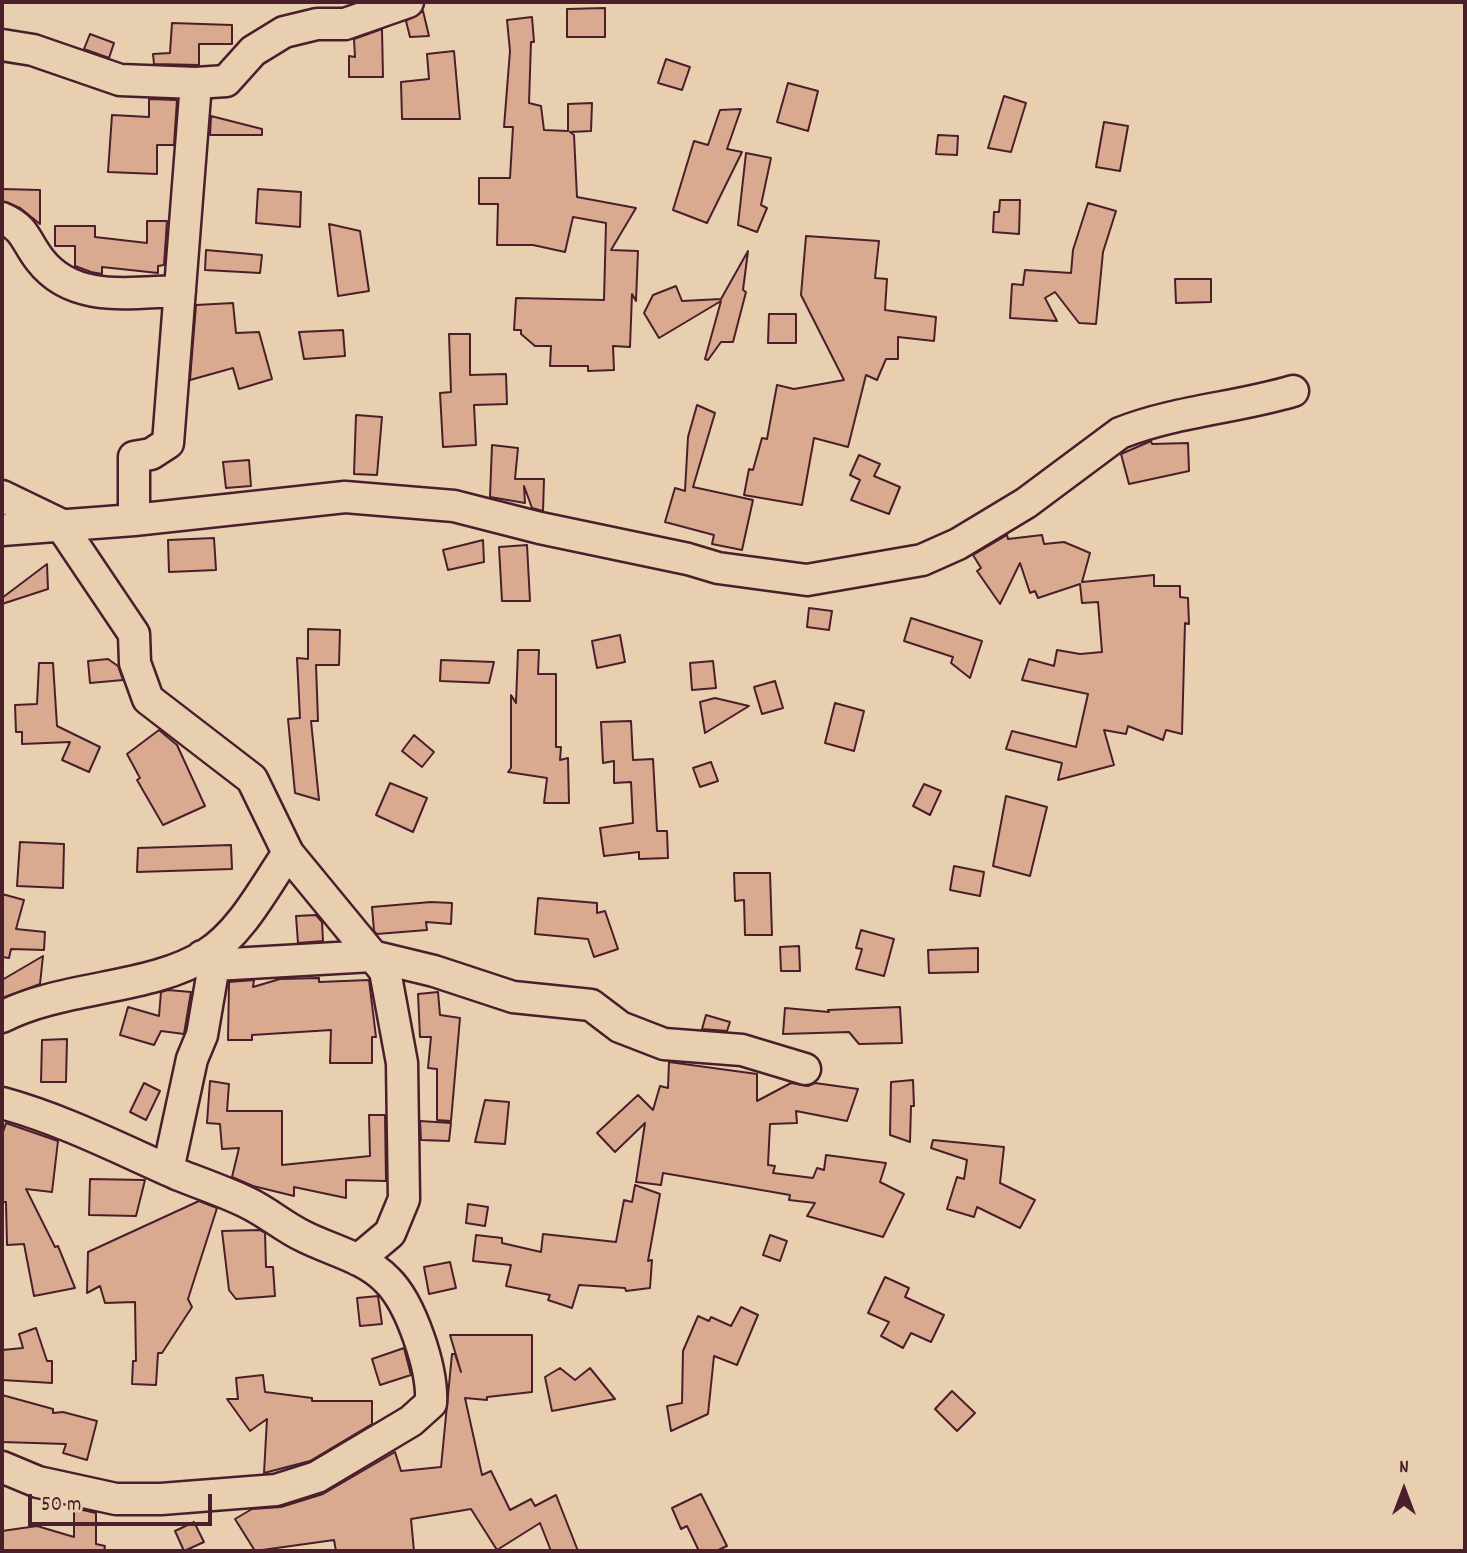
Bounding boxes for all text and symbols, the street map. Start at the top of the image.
north arrow [1369,1455,1439,1525]
text: N [1399,1455,1409,1482]
scale bar [32,1480,215,1524]
text: 50 m [41,1491,81,1521]

